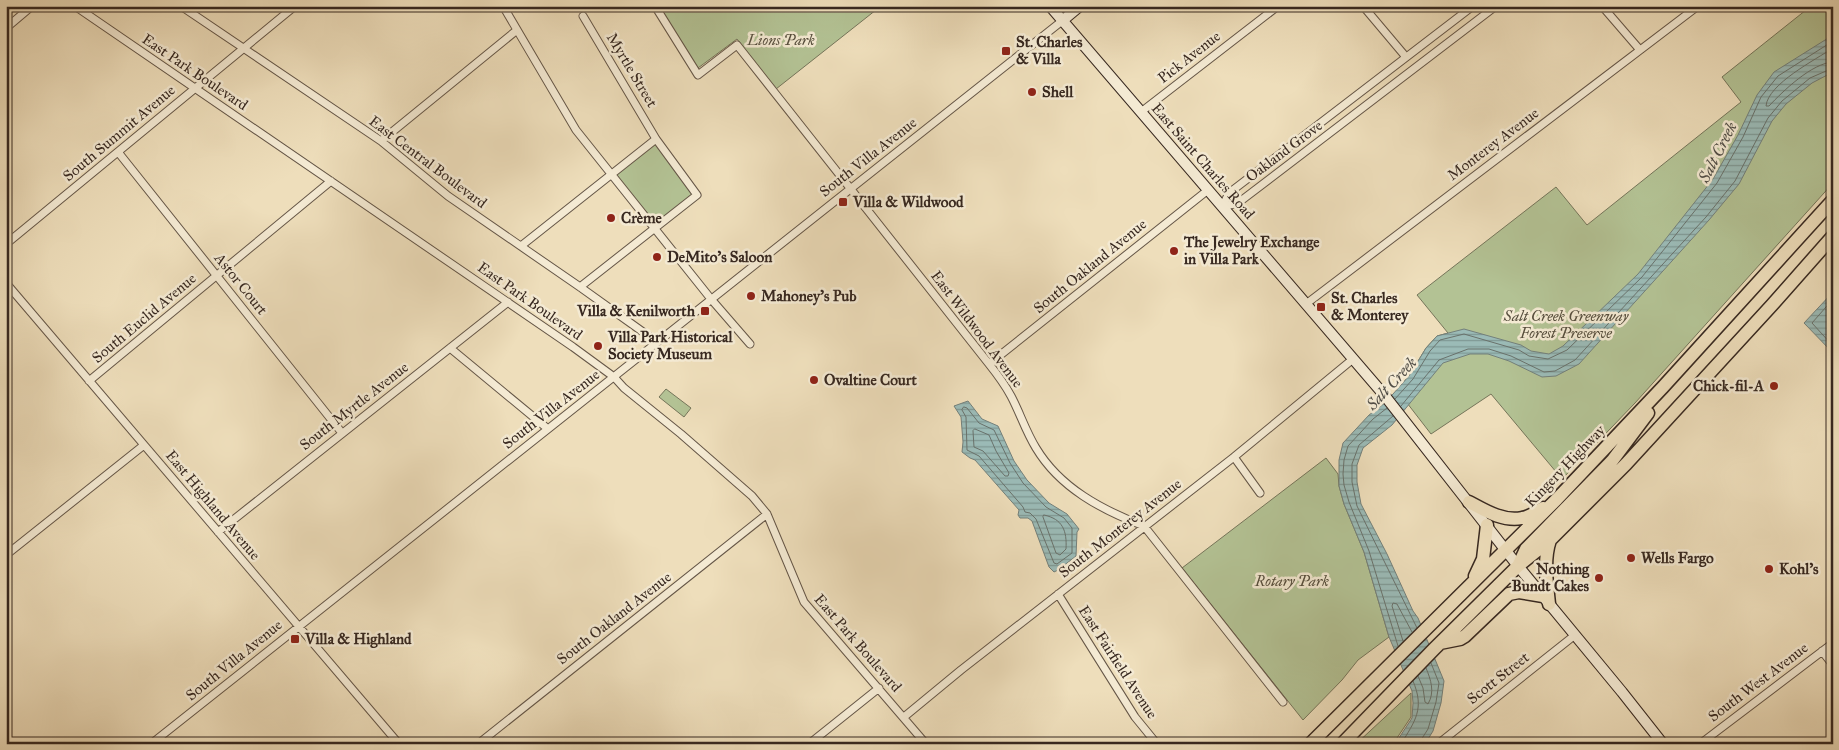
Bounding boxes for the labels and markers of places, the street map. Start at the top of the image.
place label: St. Charles & Villa [1016,33,1083,68]
marker: St. Charles & Villa [1000,45,1012,57]
place label: Shell [1042,83,1074,101]
marker: Shell [1026,86,1038,98]
place label: Villa & Wildwood [852,193,964,211]
marker: Villa & Wildwood [837,196,849,208]
place label: Crème [621,209,663,227]
marker: Crème [605,212,617,224]
place label: The Jewelry Exchange in Villa Park [1183,233,1320,268]
marker: The Jewelry Exchange in Villa Park [1168,245,1180,257]
place label: DeMito’s Saloon [667,248,773,266]
marker: DeMito’s Saloon [651,251,663,263]
place label: Mahoney’s Pub [761,287,857,306]
place label: St. Charles & Monterey [1331,289,1409,325]
marker: Mahoney’s Pub [745,290,757,302]
marker: St. Charles & Monterey [1315,301,1327,313]
place label: Villa & Kenilworth [576,302,696,320]
marker: Villa & Kenilworth [699,305,711,317]
place label: Villa Park Historical Society Museum [607,328,733,364]
marker: Villa Park Historical Society Museum [592,340,604,352]
place label: Ovaltine Court [824,371,917,389]
marker: Ovaltine Court [808,374,820,386]
place label: Chick-fil-A [1693,377,1765,395]
marker: Chick-fil-A [1768,380,1780,392]
place label: Wells Fargo [1641,549,1714,568]
marker: Wells Fargo [1625,552,1637,564]
place label: Nothing Bundt Cakes [1512,560,1590,595]
place label: Kohl's [1779,560,1819,578]
marker: Kohl's [1763,563,1775,575]
marker: Nothing Bundt Cakes [1593,572,1605,584]
place label: Villa & Highland [304,630,412,649]
marker: Villa & Highland [289,633,301,645]

